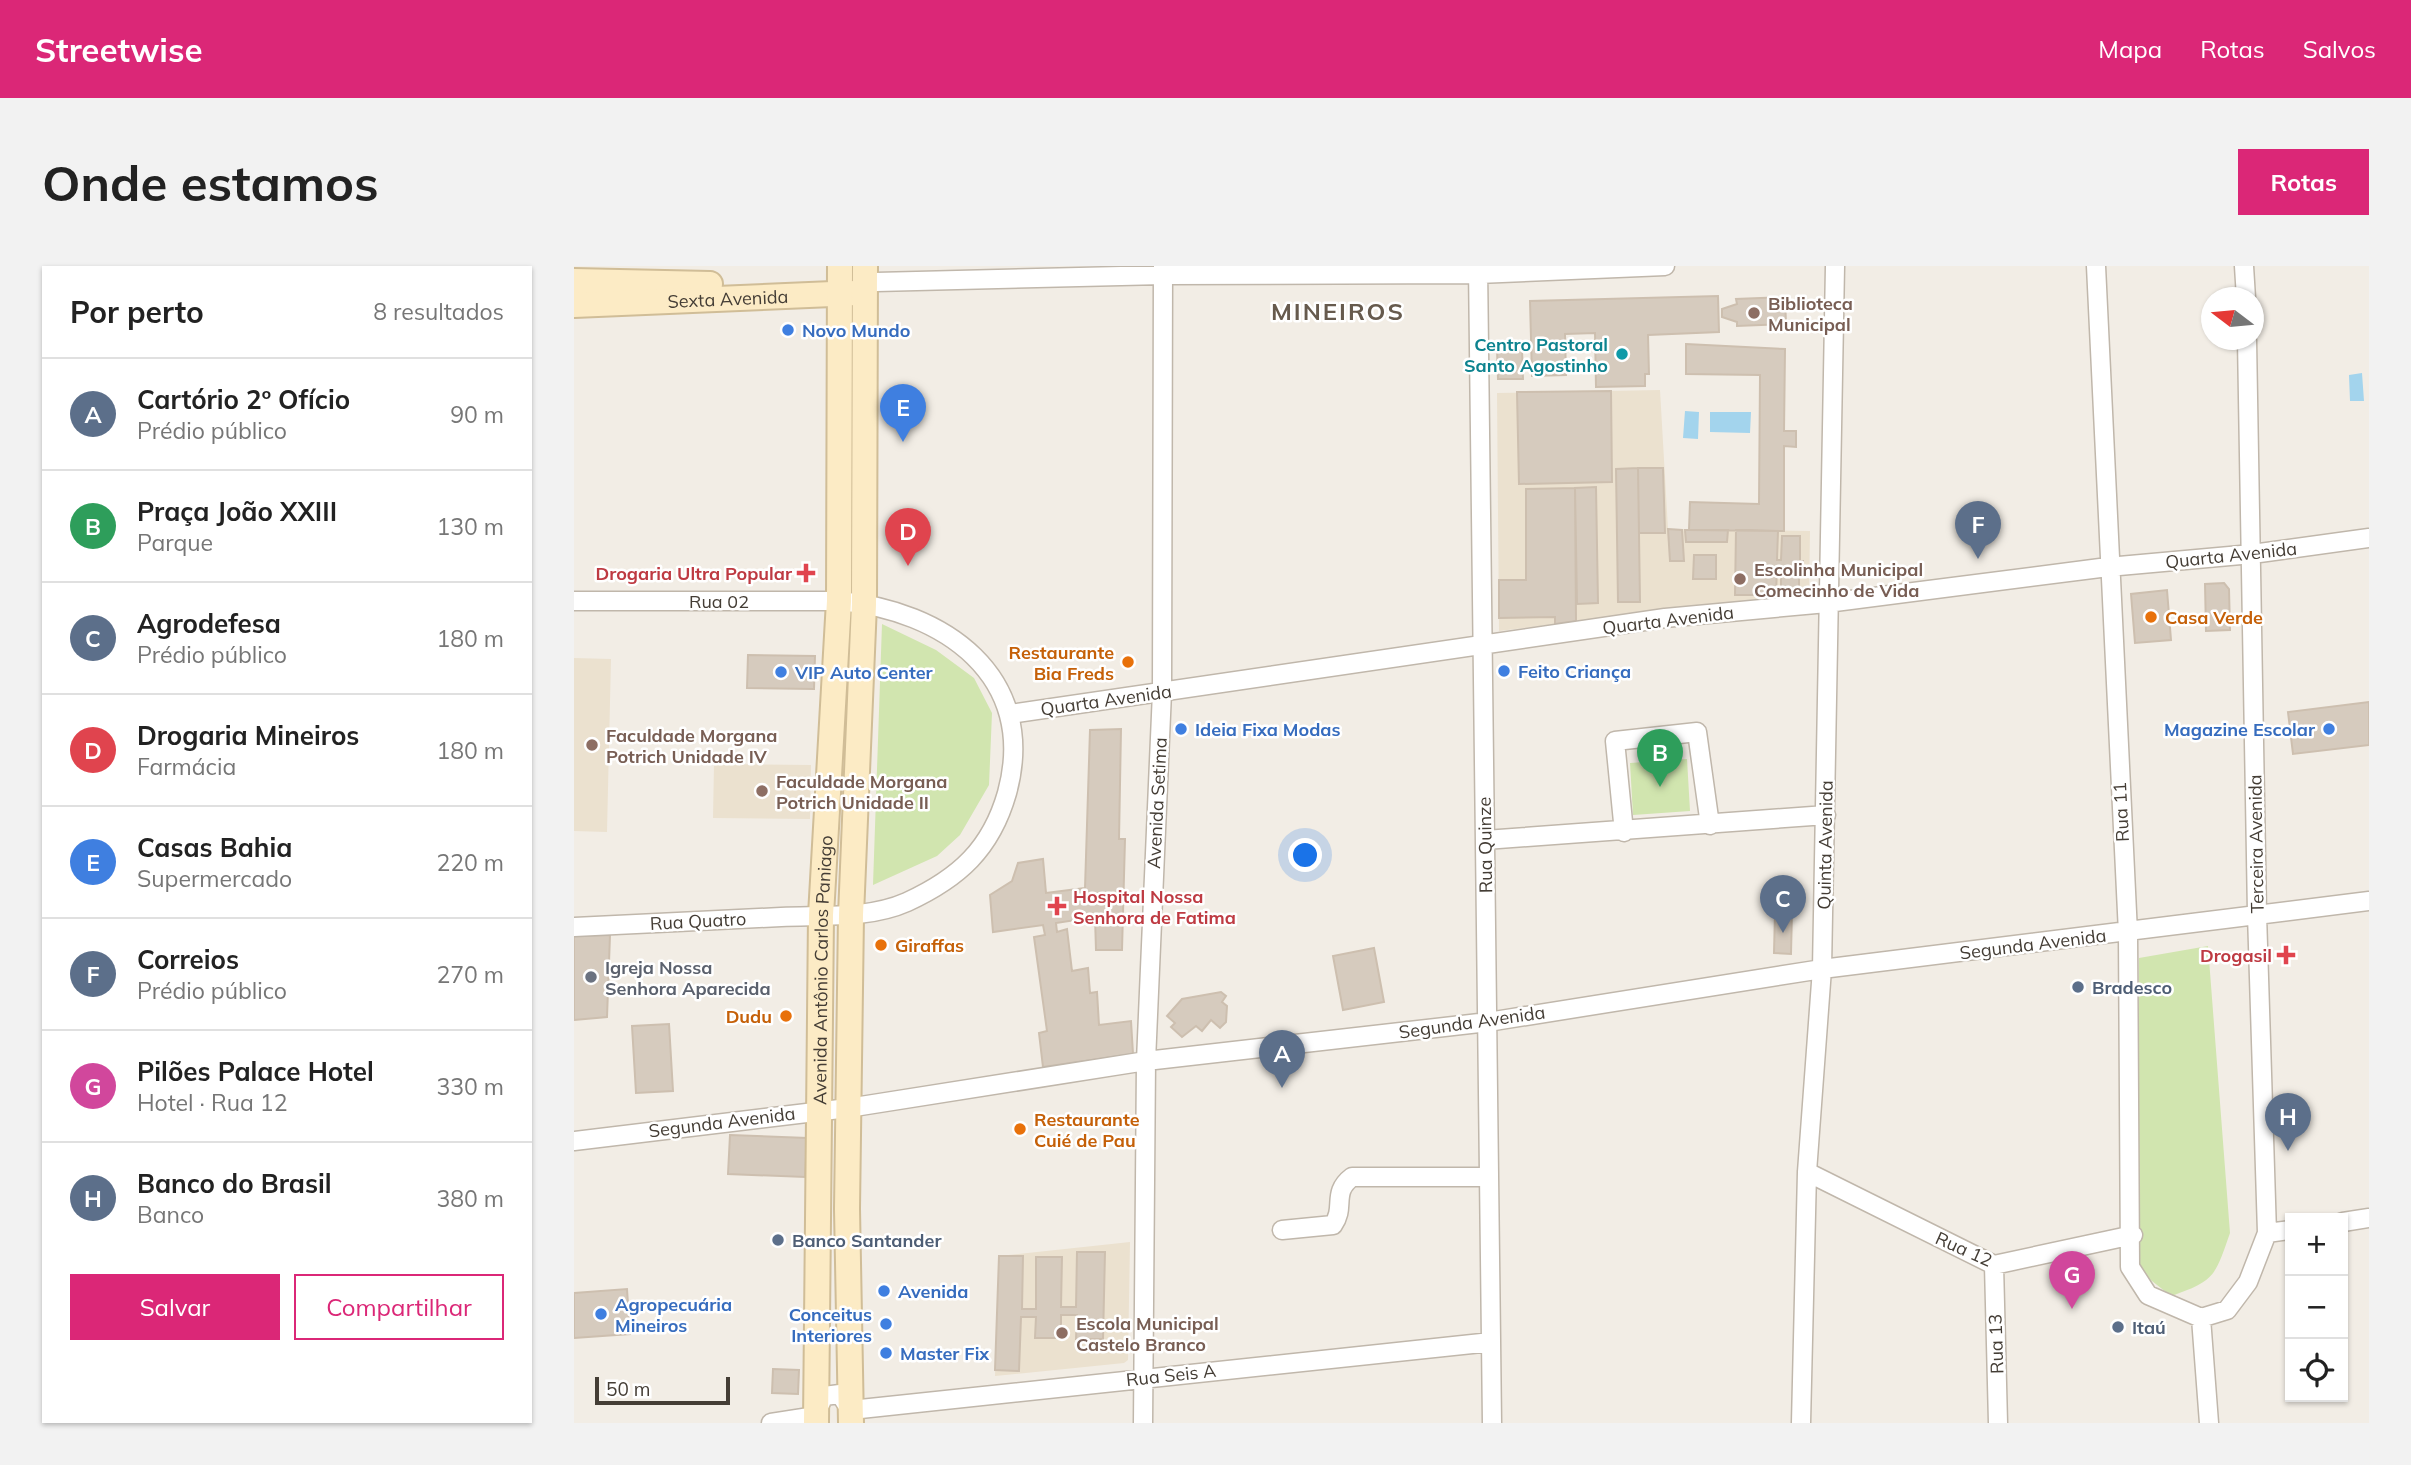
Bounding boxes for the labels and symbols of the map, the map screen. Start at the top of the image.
street label: Sexta Avenida [667,284,789,313]
north arrow [2201,287,2264,350]
place label: Biblioteca Municipal [1768,292,1853,336]
district label: MINEIROS [1271,296,1405,326]
marker: Biblioteca Municipal [1746,305,1762,321]
place label: Novo Mundo [802,319,910,342]
marker: Novo Mundo [780,322,796,338]
place label: Centro Pastoral Santo Agostinho [1464,333,1608,377]
marker: Centro Pastoral Santo Agostinho [1614,346,1630,362]
pin: E [880,384,926,442]
pin: F [1955,501,2001,559]
pin: D [885,508,931,566]
street label: Quarta Avenida [2164,537,2298,573]
place label: Escolinha Municipal Comecinho de Vida [1754,558,1923,602]
place label: Drogaria Ultra Popular [596,562,793,585]
marker: Drogaria Ultra Popular [798,565,814,581]
marker: Escolinha Municipal Comecinho de Vida [1732,571,1748,587]
street label: Rua 02 [689,590,749,613]
street label: Quarta Avenida [1601,601,1735,639]
place label: Casa Verde [2165,606,2263,629]
marker: Casa Verde [2143,609,2159,625]
place label: Restaurante Bia Freds [1009,641,1114,685]
marker: Restaurante Bia Freds [1120,654,1136,670]
place label: Feito Criança [1518,660,1631,683]
place label: VIP Auto Center [794,661,934,684]
marker: Feito Criança [1496,663,1512,679]
marker: VIP Auto Center [773,664,789,680]
street label: Quarta Avenida [1039,679,1173,721]
place label: Ideia Fixa Modas [1195,718,1341,741]
place label: Magazine Escolar [2164,718,2316,741]
marker: Ideia Fixa Modas [1173,721,1189,737]
marker: Magazine Escolar [2321,721,2337,737]
place label: Faculdade Morgana Potrich Unidade IV [606,724,778,768]
pin: B [1637,729,1683,787]
marker: Faculdade Morgana Potrich Unidade IV [584,737,600,753]
street label: Avenida Setima [1142,737,1172,869]
place label: Faculdade Morgana Potrich Unidade II [776,770,948,814]
street label: Terceira Avenida [2243,774,2269,914]
street label: Quinta Avenida [1812,780,1838,910]
street label: Rua 11 [2108,781,2134,843]
marker: Faculdade Morgana Potrich Unidade II [754,783,770,799]
street label: Rua Quinze [1473,797,1497,893]
street label: Avenida Antônio Carlos Paniago [808,835,837,1105]
your location [1288,838,1322,872]
pin: C [1760,875,1806,933]
place label: Hospital Nossa Senhora de Fatima [1073,885,1236,929]
marker: Hospital Nossa Senhora de Fatima [1047,896,1067,916]
street label: Rua Quatro [649,907,747,935]
street label: Segunda Avenida [1958,924,2108,964]
place label: Giraffas [895,934,964,957]
marker: Giraffas [873,937,889,953]
place label: Drogasil [2200,944,2272,967]
marker: Drogasil [2278,947,2294,963]
place label: Igreja Nossa Senhora Aparecida [605,956,771,1000]
marker: Igreja Nossa Senhora Aparecida [583,969,599,985]
place label: Bradesco [2092,976,2172,999]
marker: Bradesco [2070,979,2086,995]
street label: Segunda Avenida [1397,1000,1547,1044]
place label: Dudu [726,1005,772,1028]
marker: Dudu [778,1008,794,1024]
pin: A [1259,1030,1305,1088]
pin: H [2265,1093,2311,1151]
street label: Segunda Avenida [647,1102,797,1142]
place label: Restaurante Cuié de Pau [1034,1108,1140,1152]
marker: Restaurante Cuié de Pau [1012,1121,1028,1137]
street label: Rua 12 [1932,1226,1996,1272]
place label: Banco Santander [792,1229,942,1252]
marker: Banco Santander [770,1232,786,1248]
pin: G [2049,1251,2095,1309]
place label: Avenida [898,1280,968,1303]
marker: Avenida [876,1283,892,1299]
place label: Agropecuária Mineiros [615,1293,732,1337]
place label: Conceitus Interiores [789,1303,872,1347]
marker: Agropecuária Mineiros [593,1306,609,1322]
place label: Escola Municipal Castelo Branco [1076,1312,1219,1356]
street label: Rua 13 [1983,1314,2009,1374]
marker: Conceitus Interiores [878,1316,894,1332]
place label: Itaú [2132,1316,2166,1339]
marker: Itaú [2110,1319,2126,1335]
marker: Escola Municipal Castelo Branco [1054,1325,1070,1341]
place label: Master Fix [900,1342,990,1365]
marker: Master Fix [878,1345,894,1361]
street label: Rua Seis A [1125,1359,1217,1391]
scale bar [595,1374,730,1406]

